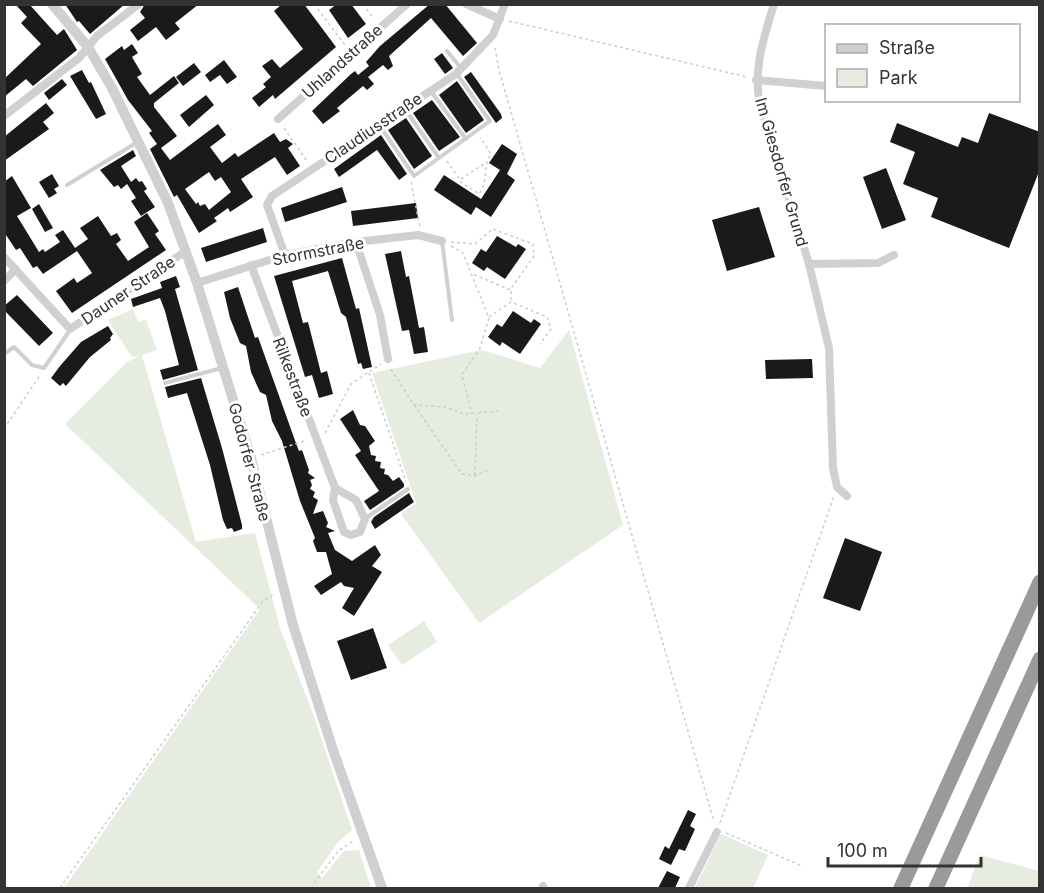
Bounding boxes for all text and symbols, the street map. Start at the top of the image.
street label: Uhlandstraße [298,20,386,102]
legend [825,24,1020,102]
text: Straße [879,37,935,58]
text: Park [879,67,918,88]
street label: Claudiusstraße [320,88,426,168]
street label: Im Giesdorfer Grund [751,95,813,249]
street label: Stormstraße [270,232,366,270]
street label: Dauner Straße [77,251,179,329]
street label: Rilkestraße [269,334,317,420]
street label: Godorfer Straße [225,400,275,524]
scale bar [828,830,981,868]
text: 100 m [837,840,888,861]

